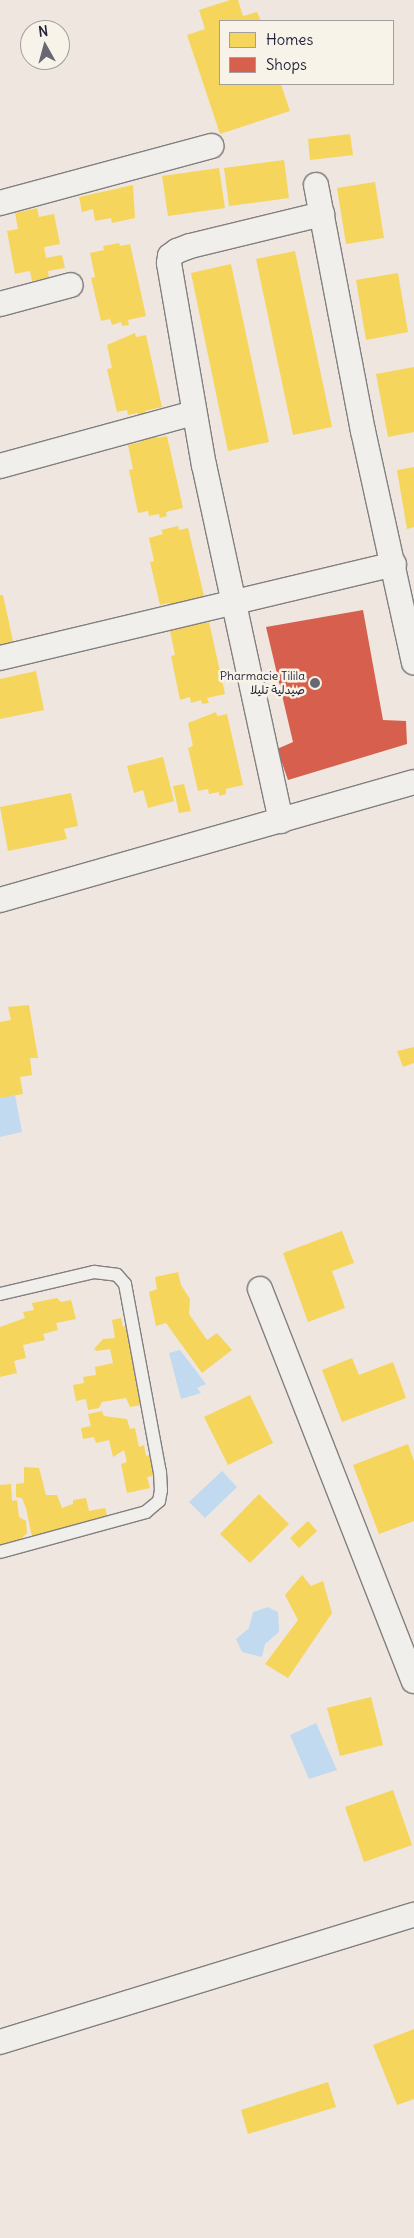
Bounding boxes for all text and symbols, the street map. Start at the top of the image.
north arrow [20,20,70,70]
legend [219,20,394,85]
text: N [37,22,49,41]
text: Homes [266,30,313,49]
text: Shops [266,55,307,74]
place label: Pharmacie Tilila صيدلية تليلا [220,669,305,697]
marker: Pharmacie Tilila صيدلية تليلا [309,677,321,689]

